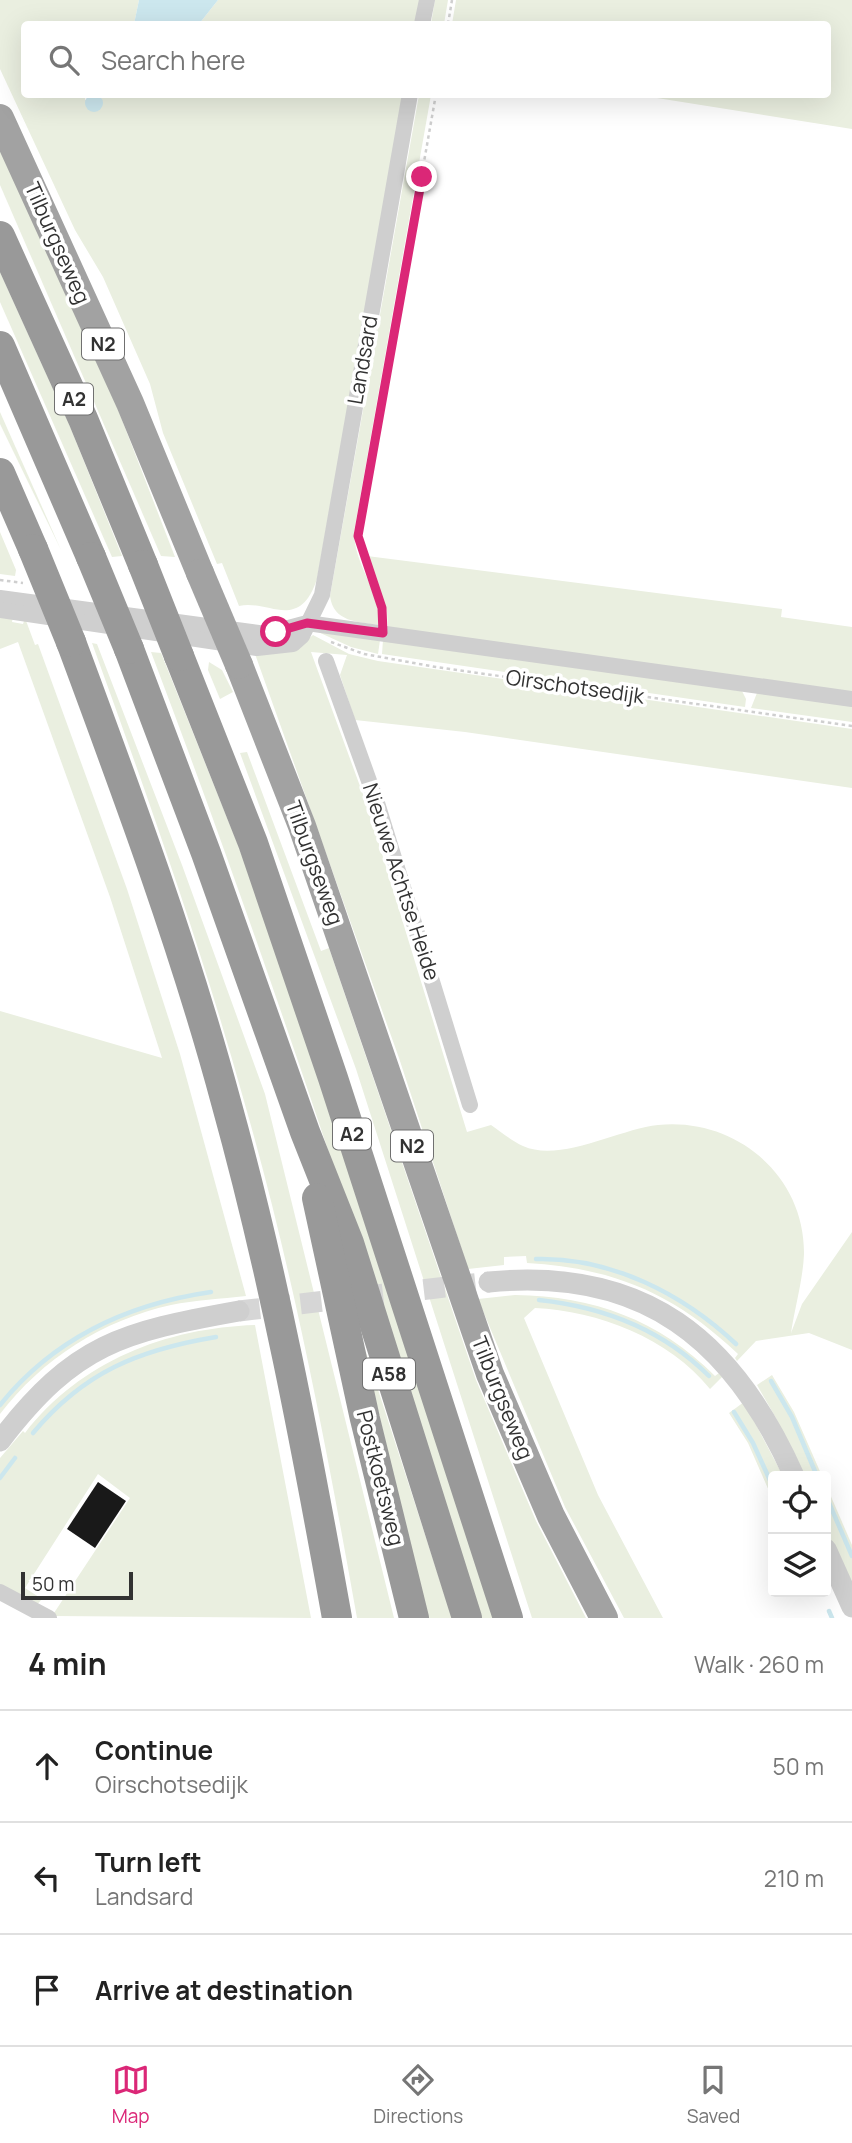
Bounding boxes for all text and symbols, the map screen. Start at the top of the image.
search box [21,21,831,98]
icon: search [45,41,83,79]
text: Search here [101,42,246,78]
route end [406,161,437,192]
street label: Tilburgseweg [19,177,97,308]
street label: Landsard [340,313,384,406]
road number: N2 [82,328,124,360]
road number: A2 [55,384,93,414]
route start [260,616,291,647]
street label: Oirschotsedijk [504,662,647,710]
street label: Nieuwe Achtse Heide [357,780,447,984]
street label: Tilburgseweg [280,797,350,929]
road number: A2 [333,1118,371,1150]
road number: N2 [391,1130,433,1162]
street label: Tilburgseweg [466,1332,540,1463]
road number: A58 [363,1358,415,1390]
street label: Postkoetsweg [351,1407,411,1548]
map controls [768,1471,831,1597]
button: locate [768,1471,831,1534]
button: layers [768,1534,831,1597]
scale bar [21,1569,133,1601]
text: 50 m [32,1571,74,1597]
text: 4 min [28,1643,106,1684]
text: Walk · 260 m [694,1648,824,1680]
text: Continue [95,1732,213,1768]
icon: ahead [28,1747,66,1785]
text: 50 m [773,1750,824,1782]
text: Oirschotsedijk [95,1768,248,1800]
text: Turn left [95,1844,202,1880]
icon: left [28,1859,66,1897]
text: 210 m [764,1862,824,1894]
text: Landsard [95,1880,193,1912]
icon: arrive [28,1971,66,2009]
text: Arrive at destination [95,1972,353,2008]
tab: Map [112,2061,150,2129]
tab: Directions [373,2061,463,2129]
tab: Saved [687,2061,740,2129]

